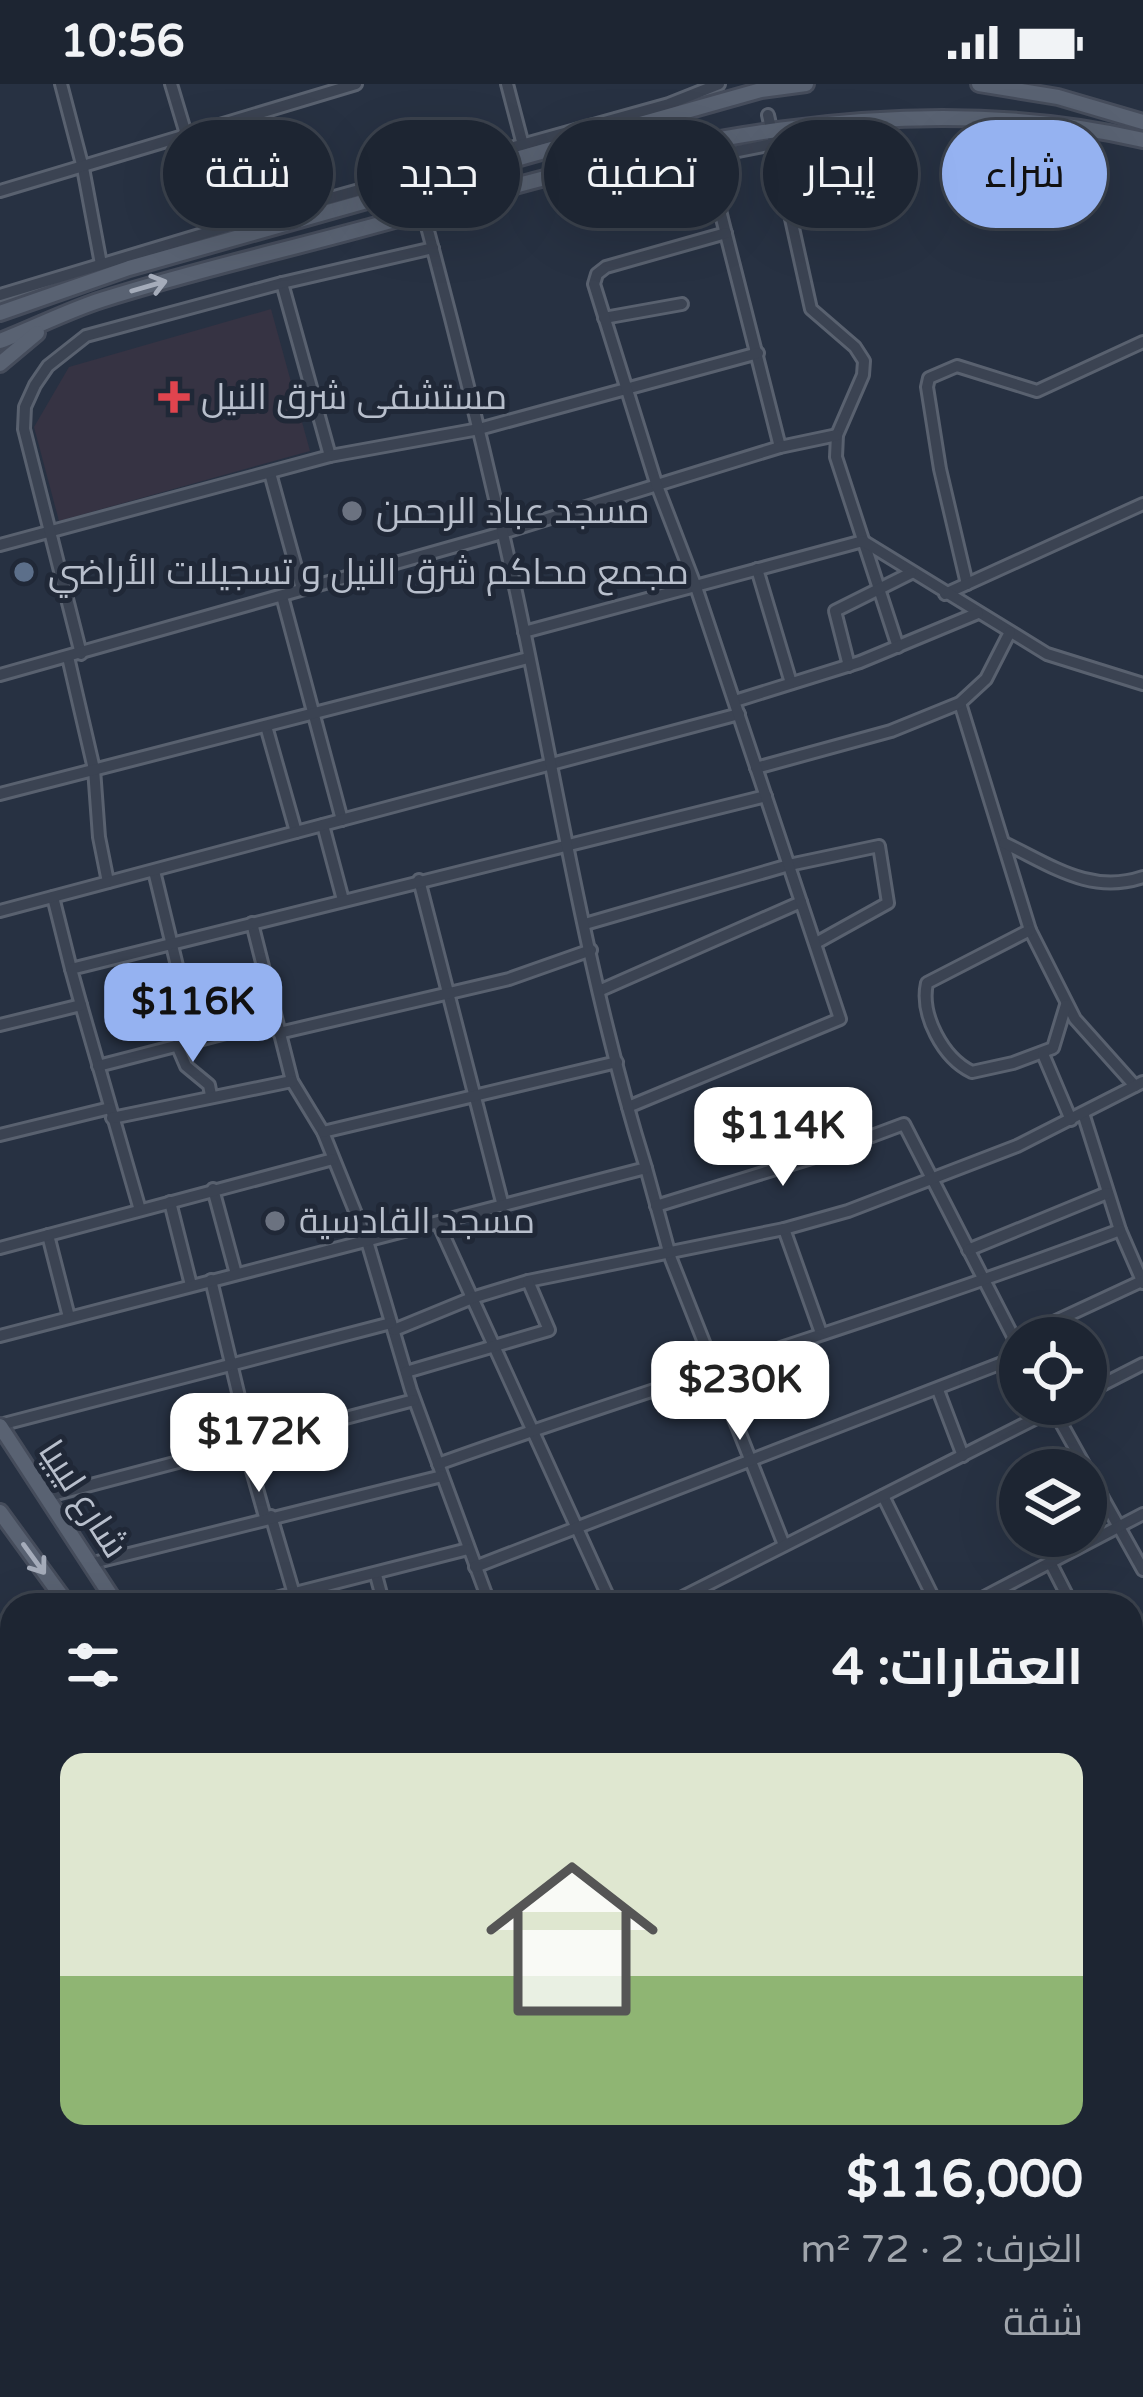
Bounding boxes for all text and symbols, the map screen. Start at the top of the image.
text: 10:56 [60,15,185,69]
chip: شقة [163,120,333,228]
chip: جديد [357,120,520,228]
chip: تصفية [544,120,739,228]
chip: إيجار [763,120,918,228]
chip: شراء [942,120,1107,228]
one-way arrow [129,274,167,296]
place label: مستشفى شرق النيل [201,376,507,419]
marker: مستشفى شرق النيل [158,381,190,413]
place label: مسجد عباد الرحمن [376,490,650,533]
marker: مسجد عباد الرحمن [339,498,365,524]
place label: مجمع محاكم شرق النيل و تسجيلات الأراضي [48,551,689,598]
marker: مجمع محاكم شرق النيل و تسجيلات الأراضي [11,559,37,585]
pin: $116K [109,963,277,1065]
text: $116K [131,978,255,1025]
pin: $114K [699,1087,867,1189]
text: $114K [721,1102,845,1149]
place label: مسجد القادسية [299,1200,535,1243]
marker: مسجد القادسية [262,1208,288,1234]
map controls [999,1317,1107,1557]
button: locate [999,1317,1107,1425]
pin: $230K [656,1341,824,1443]
text: $230K [678,1356,802,1403]
pin: $172K [175,1393,343,1495]
text: $172K [197,1408,321,1455]
street label: شارع ليبيا [28,1432,137,1567]
button: layers [999,1449,1107,1557]
one-way arrow [20,1542,46,1575]
icon: filters [60,1632,126,1698]
text: العقارات: 4 [832,1637,1083,1699]
icon: home [464,1831,680,2047]
text: $116,000 [846,2149,1083,2211]
text: الغرف: 2 · 72 m² [800,2226,1083,2273]
text: شقة [1003,2299,1083,2346]

